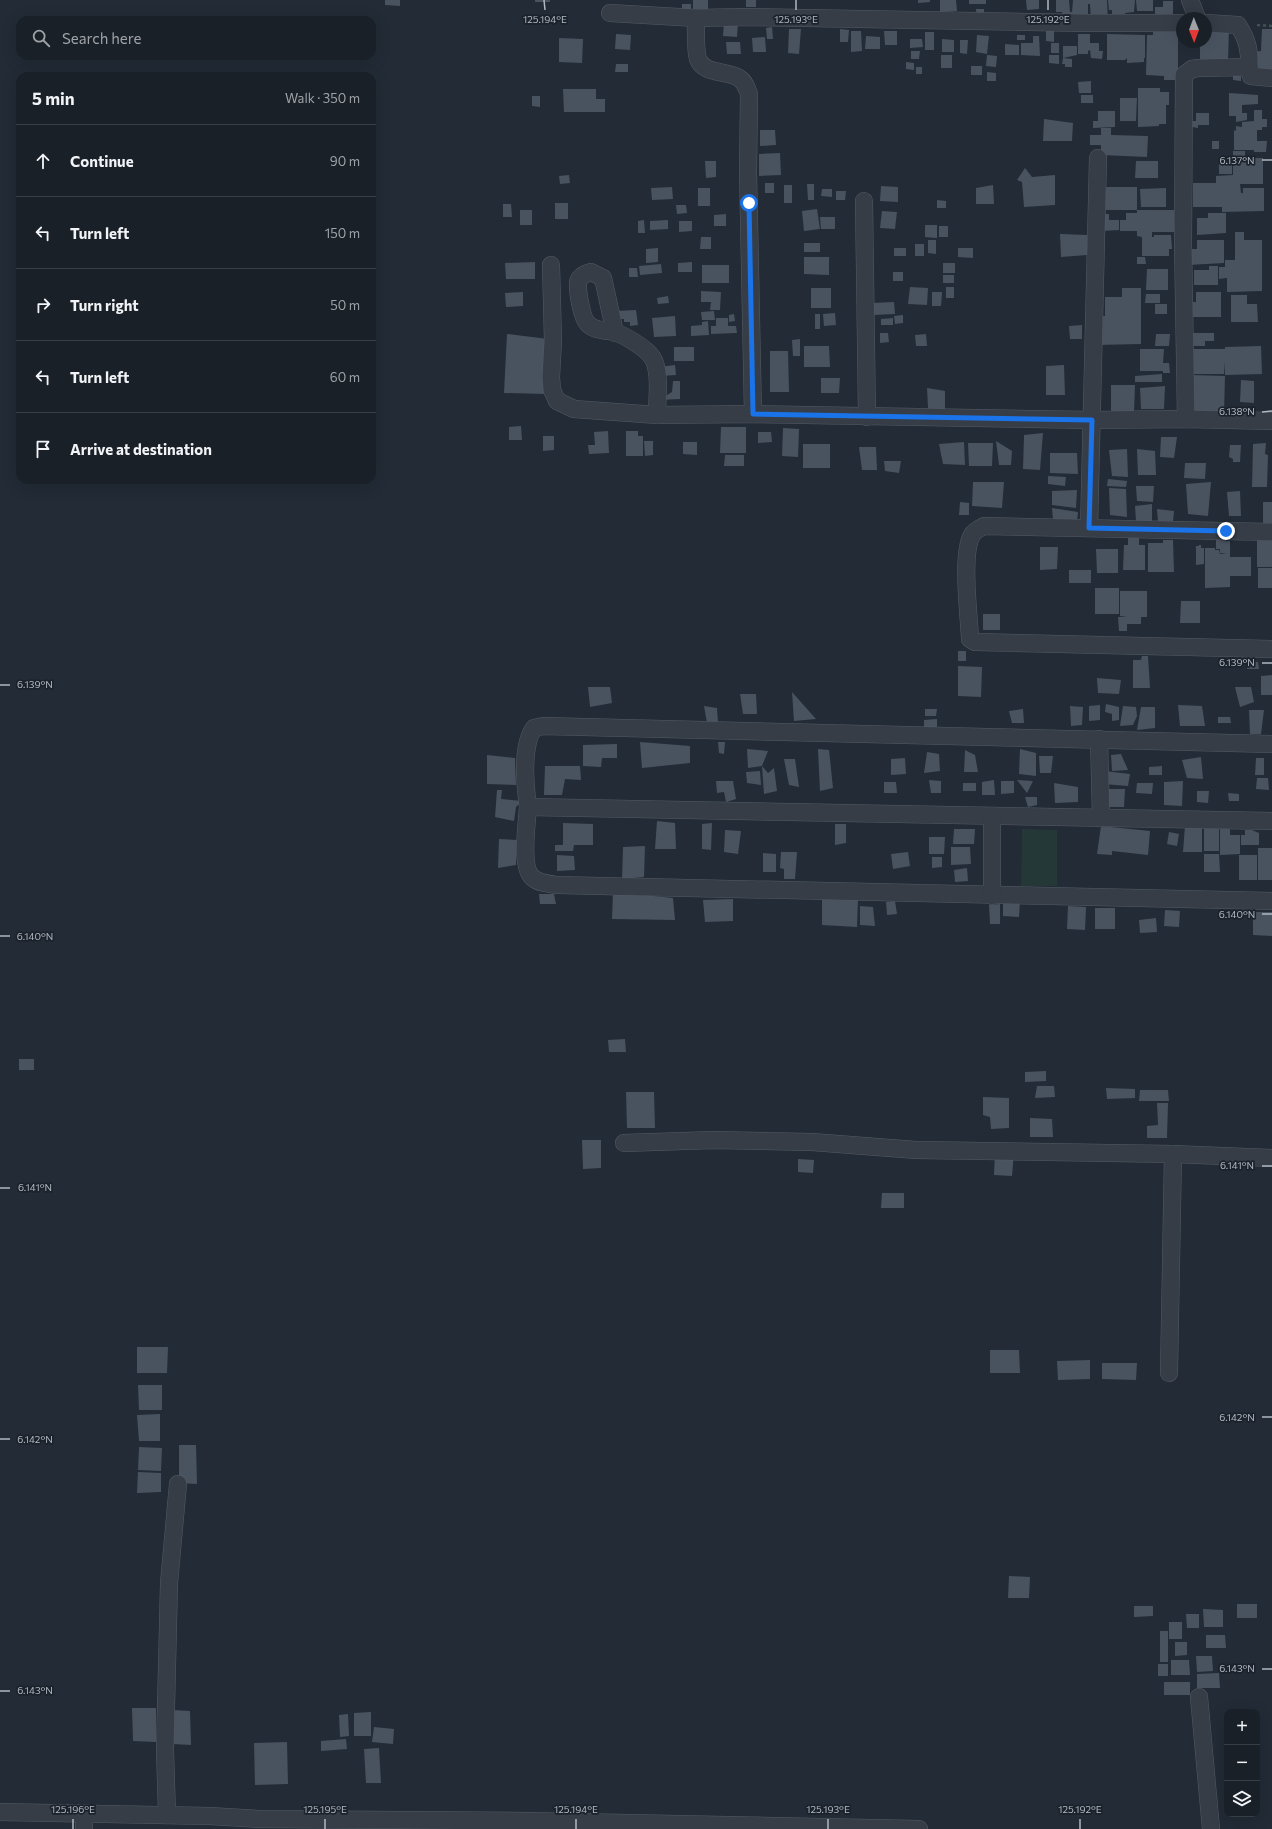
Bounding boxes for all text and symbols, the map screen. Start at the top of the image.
north arrow [1176,12,1212,48]
text: 125.194°E [523,13,567,25]
text: 125.193°E [774,13,818,25]
text: 125.192°E [1026,13,1070,25]
search box [16,16,376,60]
icon: search [30,27,52,49]
text: Search here [62,29,141,47]
text: 5 min [32,88,75,109]
text: Walk · 350 m [285,90,360,106]
icon: ahead [32,150,54,172]
text: Continue [70,152,134,170]
text: 90 m [330,153,360,169]
text: 6.137°N [1219,154,1255,166]
route start [740,194,758,212]
icon: left [32,222,54,244]
text: Turn left [70,224,129,242]
text: 150 m [325,225,360,241]
icon: right [32,294,54,316]
text: Turn right [70,296,139,314]
text: 50 m [330,297,360,313]
icon: left [32,366,54,388]
text: Turn left [70,368,129,386]
text: 60 m [330,369,360,385]
text: 6.138°N [1219,405,1255,417]
icon: arrive [32,438,54,460]
text: Arrive at destination [70,440,212,458]
route end [1217,522,1235,540]
text: 6.139°N [1219,656,1255,668]
text: 6.139°N [17,678,53,690]
text: 6.140°N [1219,908,1255,920]
text: 6.140°N [17,930,53,942]
text: 6.141°N [1220,1159,1254,1171]
text: 6.141°N [18,1181,52,1193]
text: 6.142°N [1219,1411,1255,1423]
text: 6.142°N [17,1433,53,1445]
text: 6.143°N [1219,1662,1255,1674]
text: 6.143°N [17,1684,53,1696]
map controls [1224,1709,1260,1817]
button: + [1224,1709,1260,1745]
button: − [1224,1745,1260,1781]
button: layers [1224,1781,1260,1817]
text: 125.196°E [51,1803,95,1815]
text: 125.195°E [303,1803,347,1815]
text: 125.194°E [554,1803,598,1815]
text: 125.193°E [806,1803,850,1815]
text: 125.192°E [1058,1803,1102,1815]

